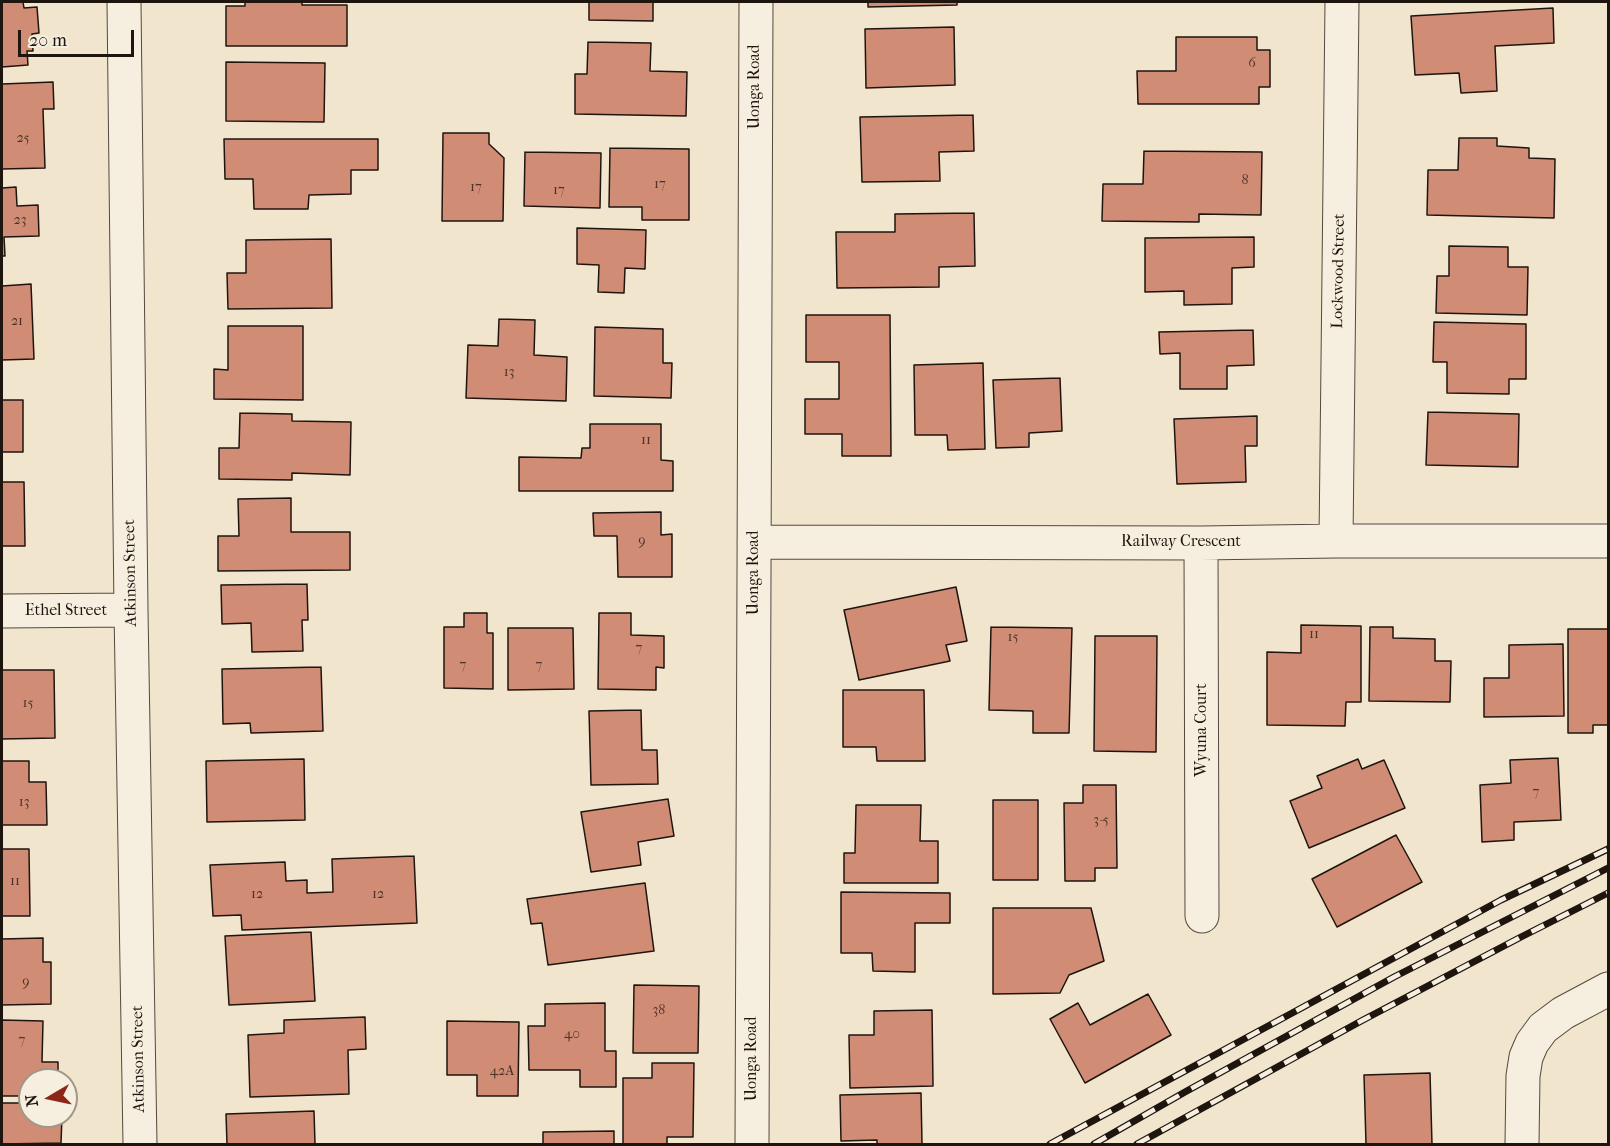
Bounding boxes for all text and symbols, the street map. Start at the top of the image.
scale bar [21,18,136,56]
text: 20 m [29,30,67,51]
street label: Uonga Road [745,45,765,129]
house number: 6 [1248,56,1256,72]
house number: 25 [16,131,30,147]
house number: 8 [1241,173,1249,189]
house number: 17 [654,177,666,193]
house number: 17 [470,180,482,196]
house number: 17 [553,183,565,199]
house number: 23 [14,213,26,229]
street label: Lockwood Street [1328,213,1350,329]
house number: 21 [11,314,23,330]
house number: 13 [504,365,514,381]
house number: 11 [641,433,651,449]
street label: Atkinson Street [120,519,142,627]
street label: Uonga Road [744,531,764,615]
street label: Railway Crescent [1121,532,1241,552]
house number: 9 [638,534,646,550]
street label: Ethel Street [25,601,107,621]
house number: 11 [1309,627,1319,643]
house number: 15 [1008,630,1018,646]
house number: 7 [636,641,642,657]
house number: 7 [460,658,466,674]
house number: 7 [536,658,542,674]
street label: Wyuna Court [1192,683,1212,777]
house number: 15 [23,696,33,712]
house number: 7 [1533,785,1539,801]
house number: 13 [19,795,29,811]
house number: 3-5 [1093,813,1109,829]
house number: 11 [10,874,20,890]
house number: 12 [251,887,263,903]
house number: 12 [372,887,384,903]
house number: 9 [22,975,30,991]
house number: 38 [653,1003,665,1019]
street label: Atkinson Street [128,1005,150,1113]
street label: Uonga Road [742,1017,762,1101]
house number: 40 [564,1027,580,1043]
house number: 7 [19,1033,25,1049]
house number: 42A [490,1064,514,1080]
north arrow [18,1068,78,1128]
text: N [21,1093,42,1108]

